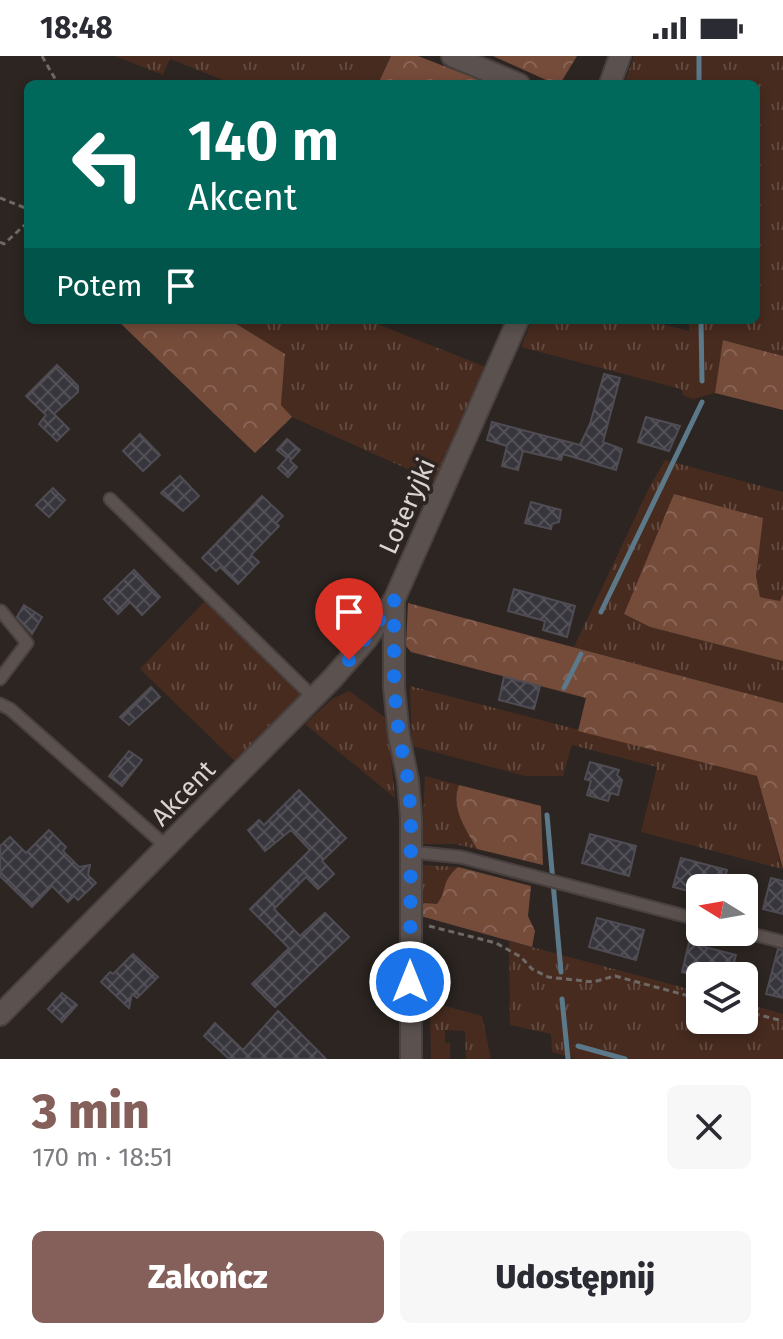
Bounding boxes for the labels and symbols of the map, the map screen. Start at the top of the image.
street label: Loteryjki [373,454,442,559]
pin [315,578,383,660]
street label: Akcent [145,754,222,832]
north arrow [686,874,758,946]
position arrow [368,940,452,1024]

